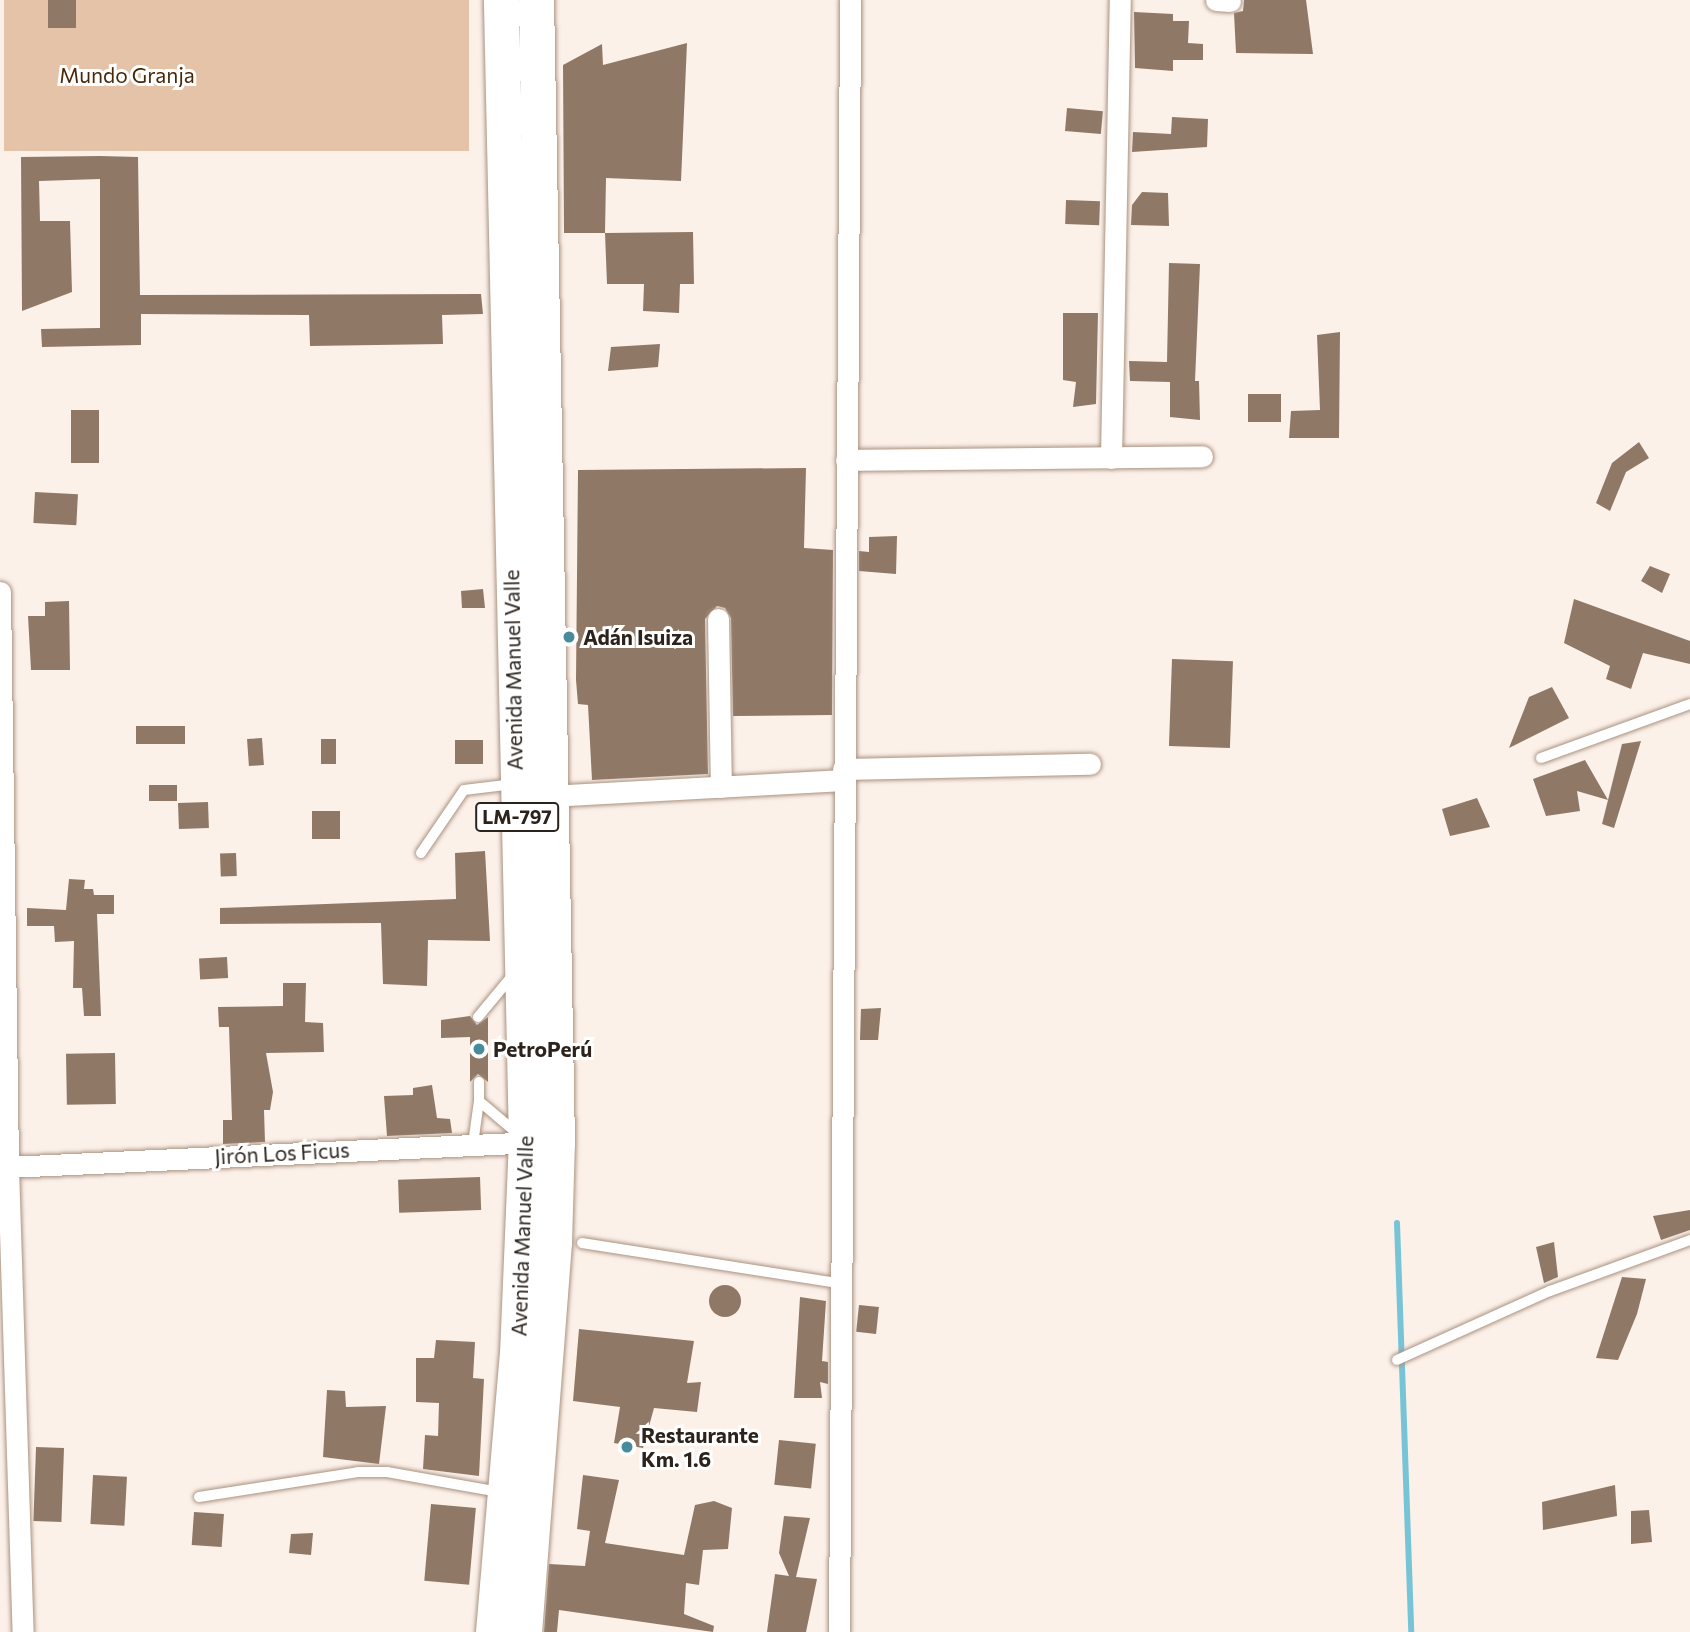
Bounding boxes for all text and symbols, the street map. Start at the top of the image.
park label: Mundo Granja [59,62,195,88]
street label: Avenida Manuel Valle [499,569,527,771]
place label: Adán Isuiza [583,624,693,650]
marker: Adán Isuiza [561,629,577,645]
road number: LM-797 [475,802,559,832]
place label: PetroPerú [493,1036,592,1062]
marker: PetroPerú [471,1041,487,1057]
street label: Avenida Manuel Valle [506,1135,538,1337]
street label: Jirón Los Ficus [214,1137,350,1169]
place label: Restaurante Km. 1.6 [641,1422,759,1472]
marker: Restaurante Km. 1.6 [619,1439,635,1455]

